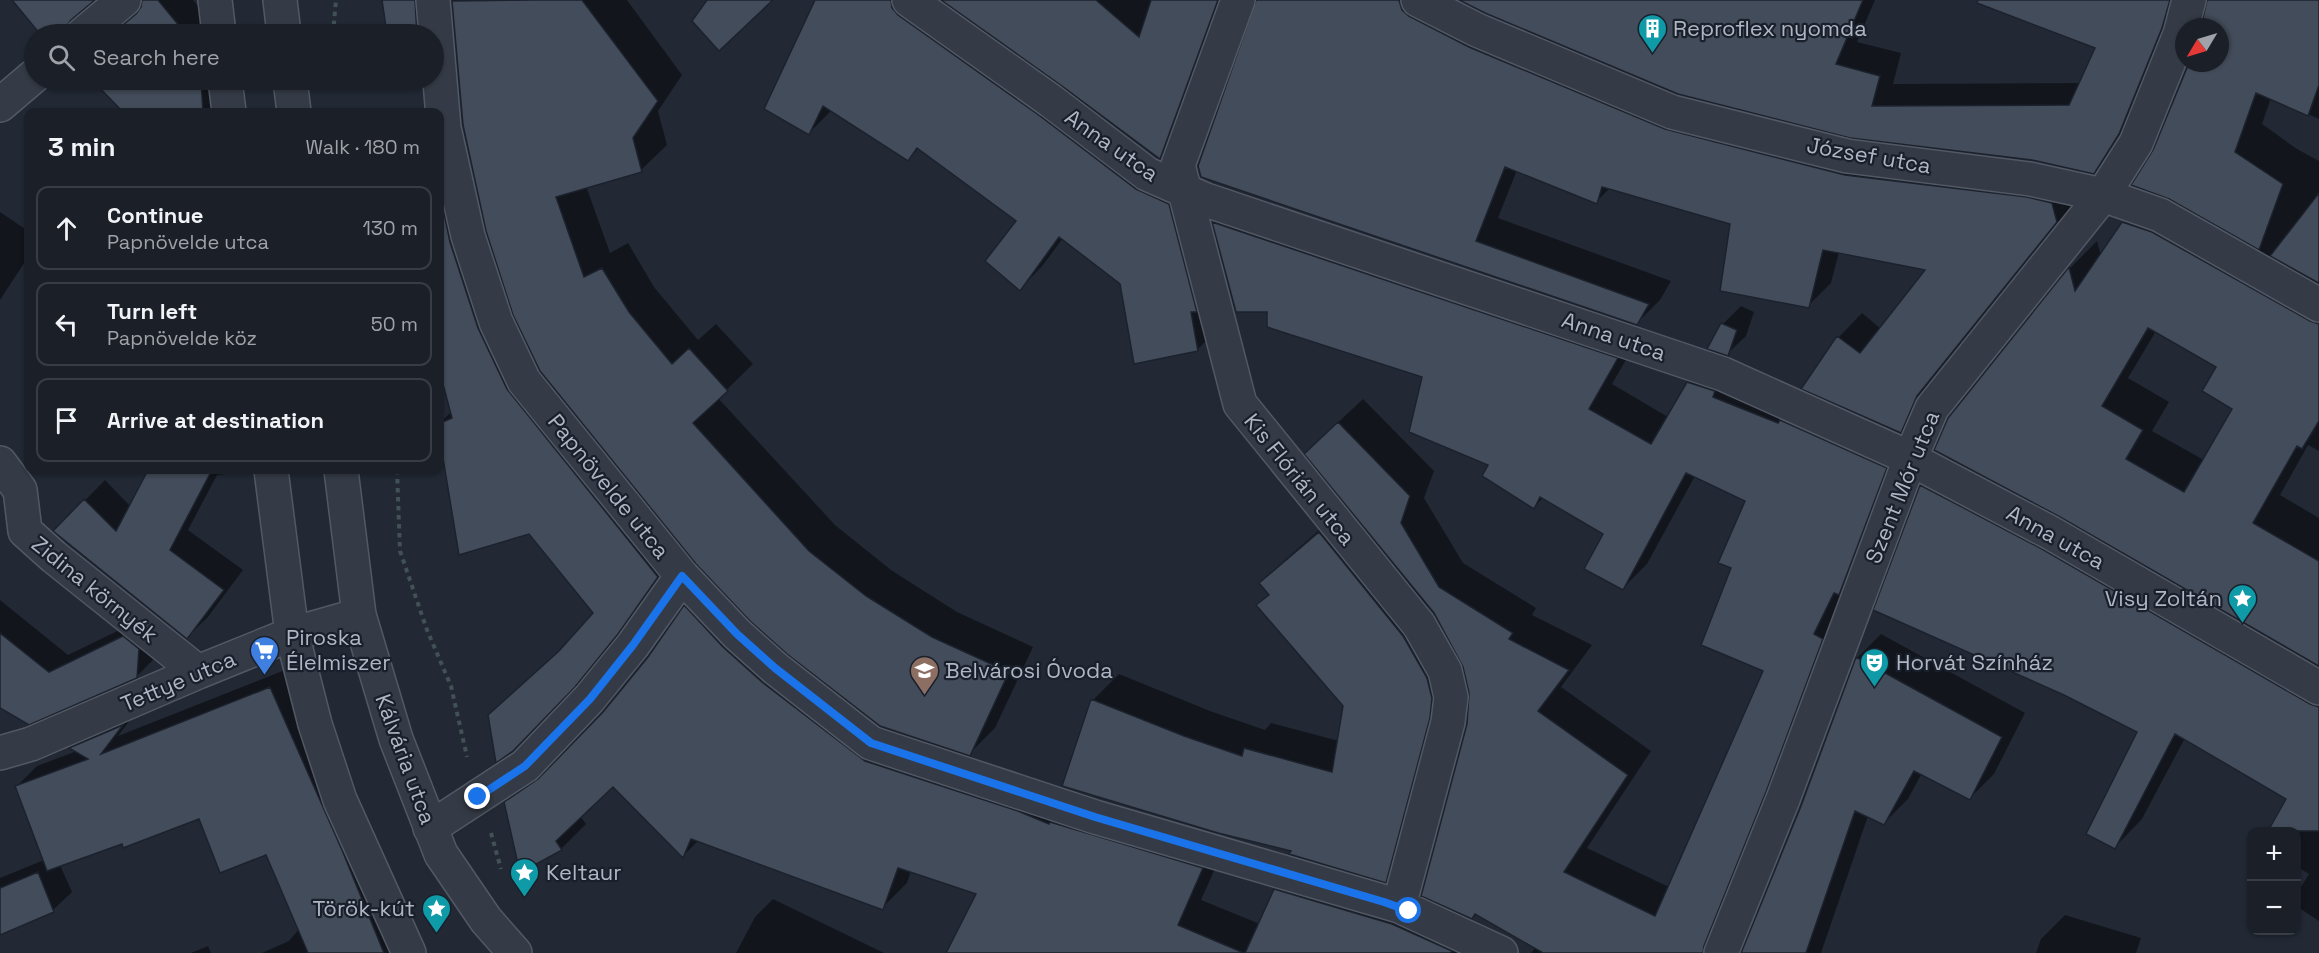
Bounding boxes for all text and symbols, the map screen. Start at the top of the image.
building icon: Reproflex nyomda [1636,12,1668,54]
place label: Reproflex nyomda [1673,14,1867,42]
north arrow [2175,18,2229,72]
search box [24,24,444,90]
icon: search [45,41,78,74]
text: Search here [93,43,220,71]
street label: Anna utca [1060,103,1165,188]
text: 3 min [48,130,116,164]
street label: József utca [1805,130,1934,180]
text: Walk · 180 m [306,134,420,160]
text: Continue [107,201,203,229]
icon: ahead [50,212,83,245]
text: 130 m [362,215,418,241]
text: Papnövelde utca [107,229,269,255]
text: Turn left [107,297,197,325]
street label: Anna utca [1558,305,1670,367]
icon: left [50,308,83,341]
text: 50 m [371,311,418,337]
text: Papnövelde köz [107,325,257,351]
icon: arrive [50,404,83,437]
text: Arrive at destination [107,406,324,434]
street label: Szent Mór utca [1859,406,1945,567]
street label: Kis Flórián utca [1238,407,1362,551]
street label: Papnövelde utca [542,408,676,564]
street label: Anna utca [2002,499,2110,576]
street label: Zidina környék [26,530,164,649]
place icon: Visy Zoltán [2227,582,2259,624]
place label: Visy Zoltán [2105,584,2222,612]
place label: Piroska Élelmiszer [286,623,390,676]
supermarket icon: Piroska Élelmiszer [249,634,281,676]
street label: Tettye utca [116,644,240,718]
theatre icon: Horvát Színház [1859,646,1891,688]
place label: Horvát Színház [1896,648,2053,676]
school or university icon: Belvárosi Óvoda [908,654,940,696]
place label: Belvárosi Óvoda [945,656,1113,684]
street label: Kálvária utca [369,690,443,828]
route end [464,783,490,809]
map controls [2247,827,2301,935]
button: + [2247,827,2301,881]
place icon: Keltaur [509,856,541,898]
place label: Keltaur [546,858,622,886]
button: − [2247,881,2301,935]
place icon: Török-kút [420,892,452,934]
place label: Török-kút [313,894,415,922]
route start [1395,897,1421,923]

